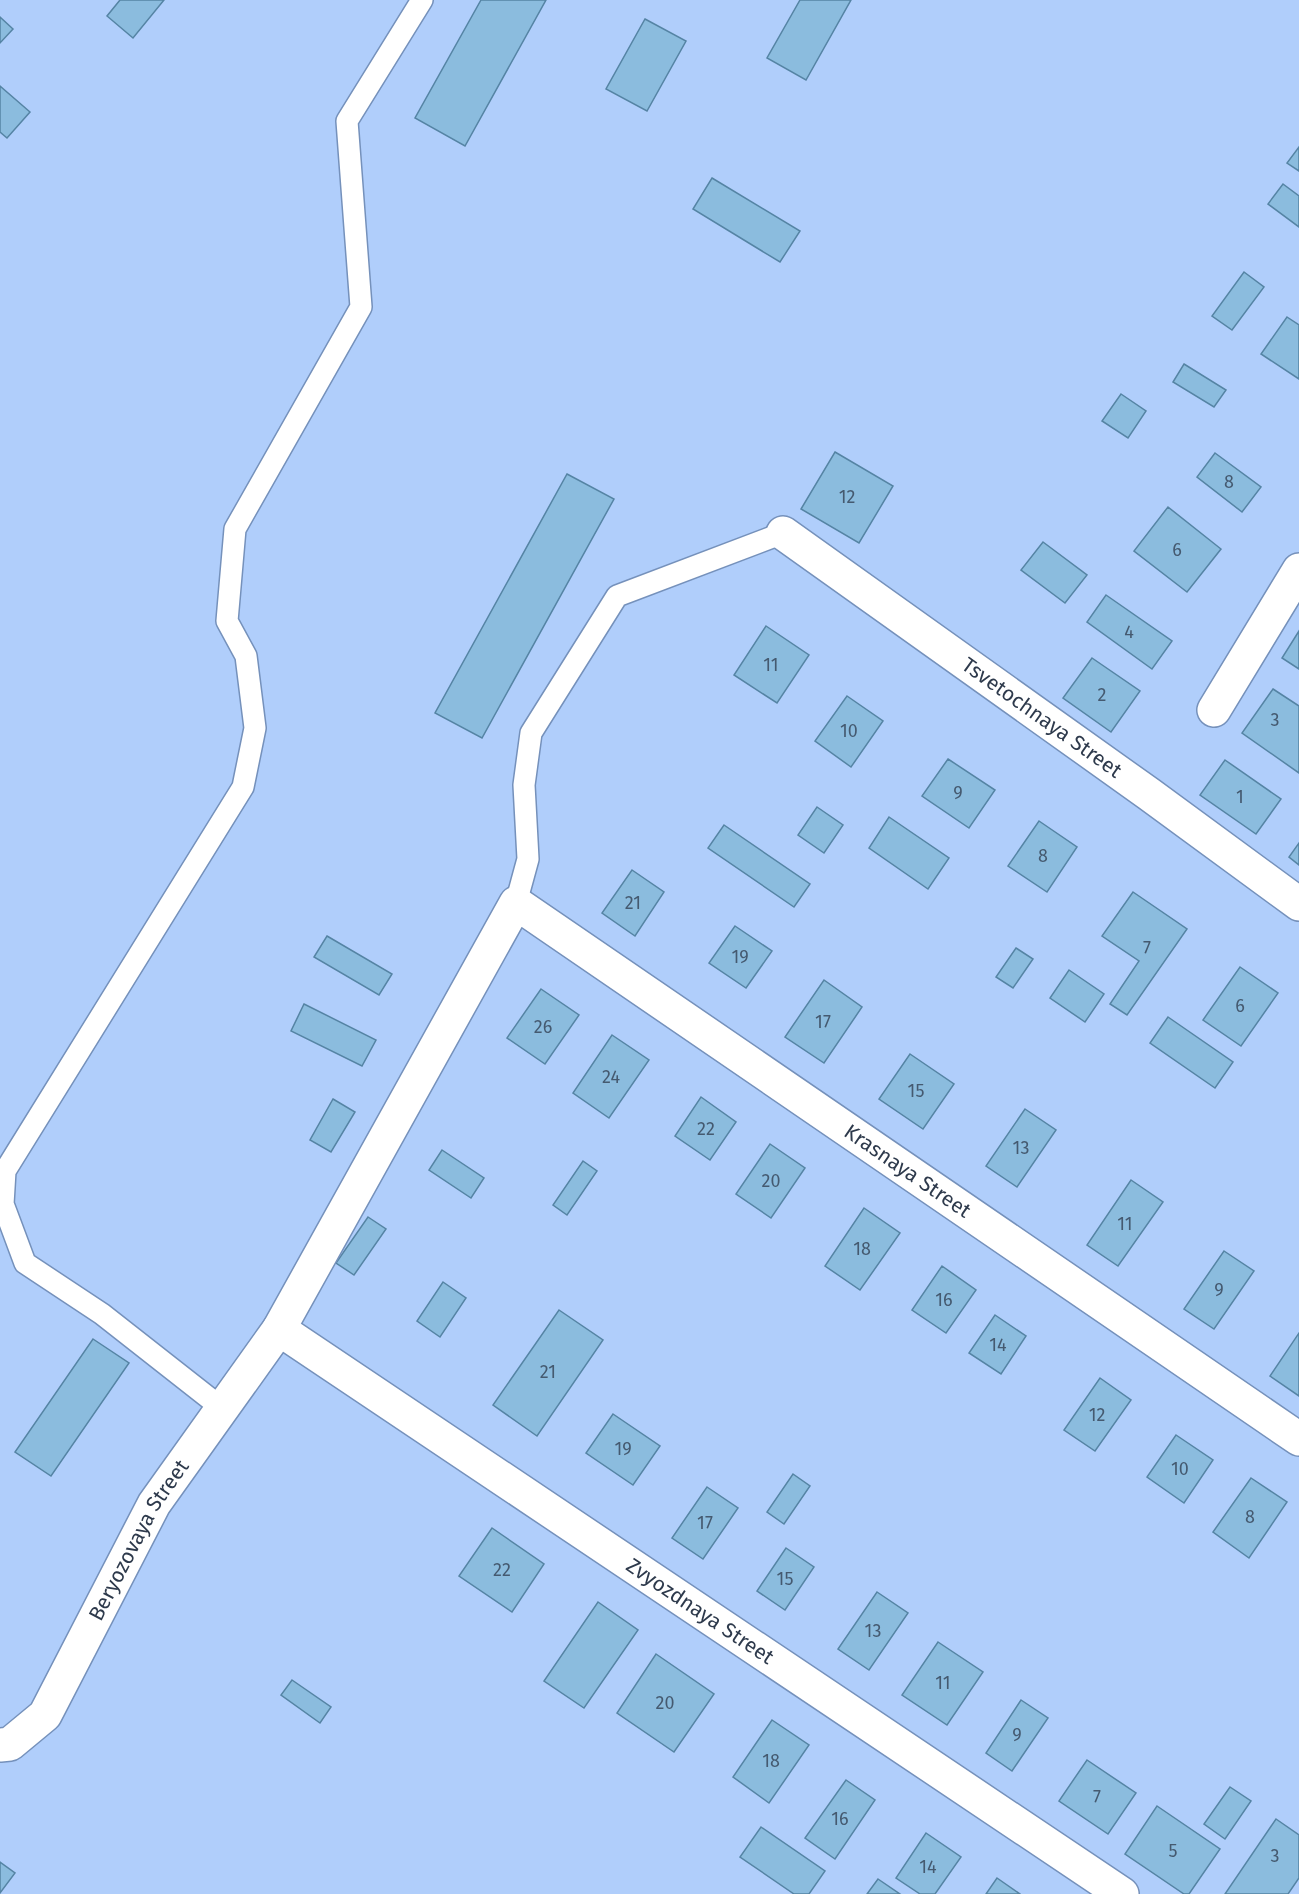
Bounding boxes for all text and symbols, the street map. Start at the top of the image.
house number: 8 [1224,471,1234,493]
house number: 12 [839,486,855,508]
house number: 6 [1172,539,1182,561]
house number: 4 [1124,621,1134,643]
street label: Tsvetochnaya Street [957,652,1127,784]
house number: 11 [763,654,779,676]
house number: 2 [1098,684,1107,706]
house number: 3 [1271,709,1279,731]
house number: 10 [840,720,858,742]
house number: 9 [953,782,963,804]
house number: 1 [1236,786,1244,808]
house number: 8 [1038,845,1048,867]
house number: 21 [625,892,641,914]
house number: 7 [1143,937,1151,959]
house number: 19 [731,946,749,968]
house number: 6 [1235,995,1245,1017]
house number: 17 [815,1011,831,1033]
house number: 26 [534,1016,552,1038]
house number: 24 [602,1066,620,1088]
house number: 15 [908,1080,924,1102]
house number: 22 [697,1118,715,1140]
street label: Krasnaya Street [839,1118,976,1224]
house number: 13 [1013,1137,1029,1159]
house number: 20 [762,1170,780,1192]
house number: 11 [1117,1213,1133,1235]
house number: 18 [853,1238,871,1260]
house number: 9 [1214,1279,1224,1301]
house number: 16 [935,1289,953,1311]
house number: 14 [989,1334,1007,1356]
house number: 21 [540,1361,556,1383]
house number: 12 [1089,1404,1105,1426]
house number: 19 [614,1438,632,1460]
street label: Beryozovaya Street [83,1454,195,1625]
house number: 10 [1171,1458,1189,1480]
house number: 8 [1245,1506,1255,1528]
house number: 17 [697,1512,713,1534]
street label: Zvyozdnaya Street [621,1552,779,1670]
house number: 22 [493,1559,511,1581]
house number: 15 [777,1568,793,1590]
house number: 13 [865,1620,881,1642]
house number: 11 [935,1672,951,1694]
house number: 20 [656,1692,674,1714]
house number: 9 [1012,1724,1022,1746]
house number: 18 [762,1750,780,1772]
house number: 7 [1093,1786,1101,1808]
house number: 16 [831,1808,849,1830]
house number: 5 [1168,1840,1178,1862]
house number: 3 [1271,1845,1279,1867]
house number: 14 [919,1856,937,1878]

